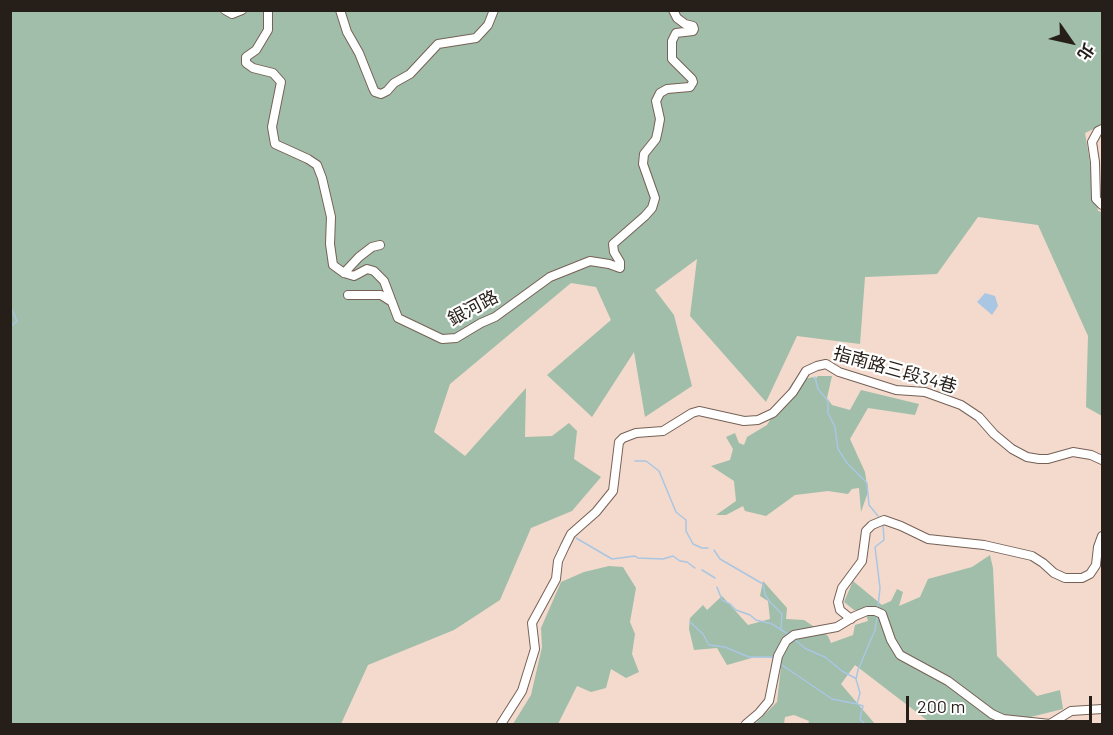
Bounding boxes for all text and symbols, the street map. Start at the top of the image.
north arrow [1041,12,1101,72]
text: 北 [1074,40,1099,64]
street label: 銀河路 [444,286,502,330]
street label: 指南路三段34巷 [831,342,959,398]
scale bar [909,684,1095,722]
text: 200 m [917,695,965,717]

